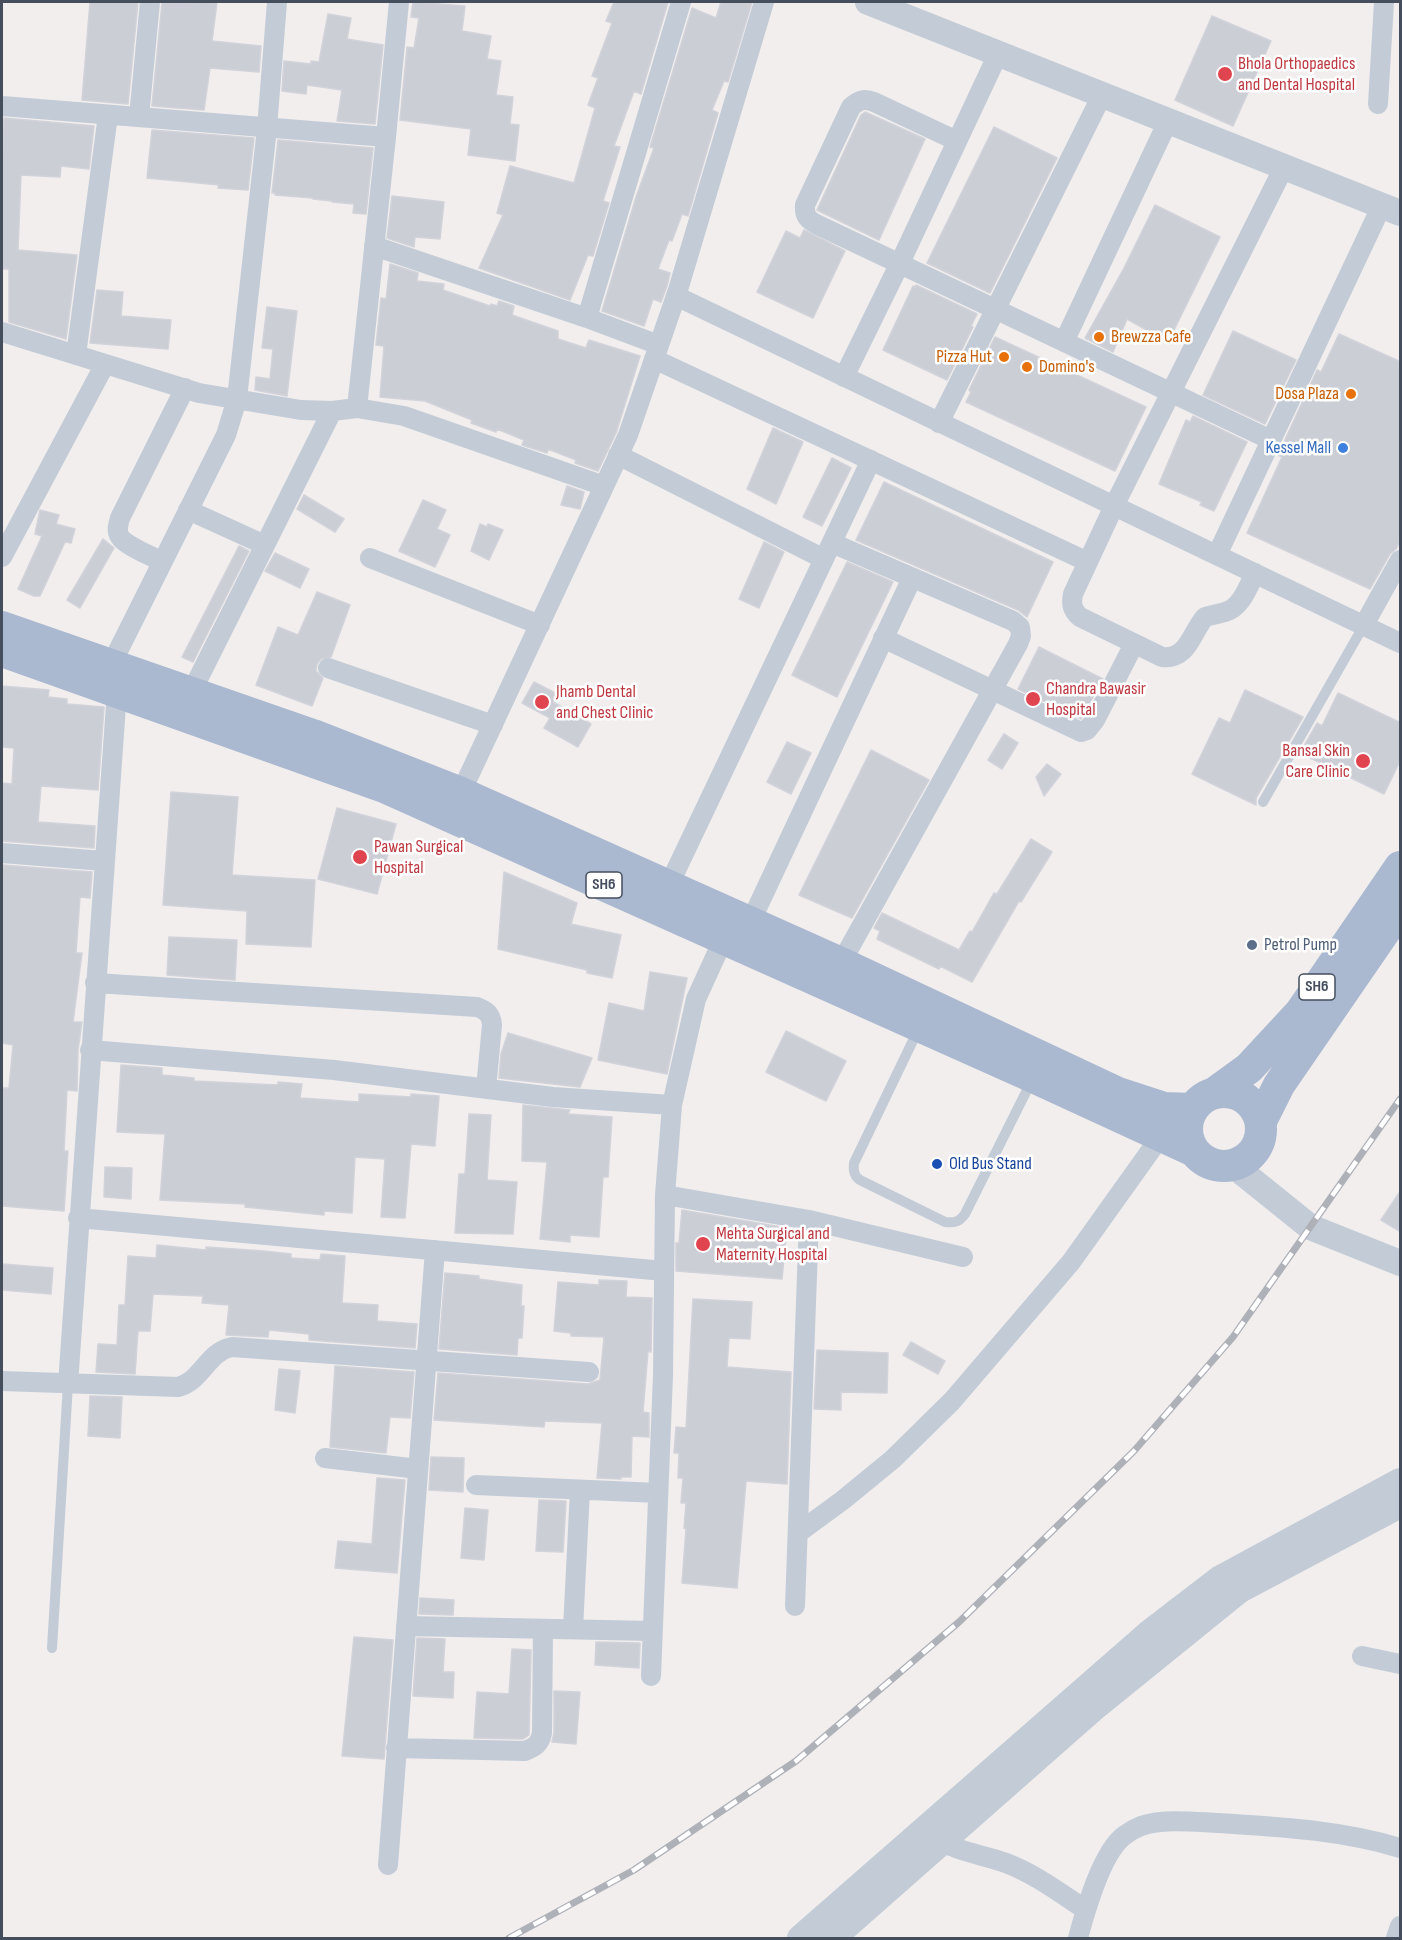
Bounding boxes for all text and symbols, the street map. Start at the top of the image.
place label: Bhola Orthopaedics and Dental Hospital [1238,53,1355,96]
marker: Bhola Orthopaedics and Dental Hospital [1216,65,1234,83]
place label: Brewzza Cafe [1111,326,1191,348]
marker: Brewzza Cafe [1092,330,1106,344]
place label: Pizza Hut [936,346,992,368]
marker: Pizza Hut [997,350,1011,364]
place label: Domino's [1039,356,1095,378]
marker: Domino's [1020,360,1034,374]
place label: Dosa Plaza [1275,383,1339,405]
marker: Dosa Plaza [1344,387,1358,401]
place label: Kessel Mall [1265,437,1331,459]
marker: Kessel Mall [1336,441,1350,455]
place label: Chandra Bawasir Hospital [1046,678,1146,720]
place label: Jhamb Dental and Chest Clinic [556,681,654,724]
marker: Chandra Bawasir Hospital [1024,690,1042,708]
marker: Jhamb Dental and Chest Clinic [533,693,551,711]
place label: Bansal Skin Care Clinic [1282,740,1350,783]
marker: Bansal Skin Care Clinic [1354,752,1372,770]
place label: Pawan Surgical Hospital [374,836,463,878]
marker: Pawan Surgical Hospital [351,848,369,866]
road number: SH6 [586,872,622,898]
place label: Petrol Pump [1264,934,1337,956]
marker: Petrol Pump [1245,938,1259,952]
road number: SH6 [1299,974,1335,1000]
place label: Old Bus Stand [949,1153,1032,1175]
marker: Old Bus Stand [930,1157,944,1171]
place label: Mehta Surgical and Maternity Hospital [716,1223,830,1266]
marker: Mehta Surgical and Maternity Hospital [694,1235,712,1253]

